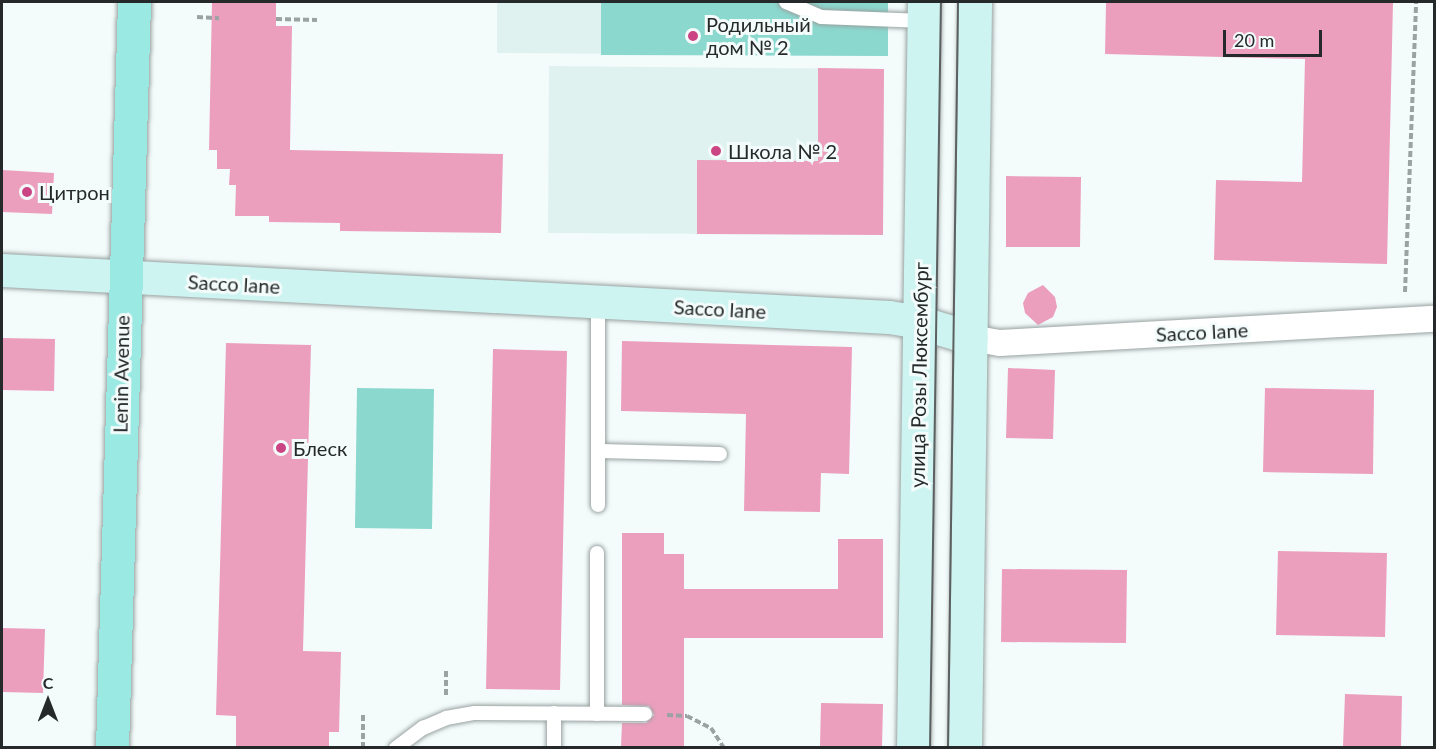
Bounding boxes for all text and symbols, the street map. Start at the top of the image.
place label: Родильный дом № 2 [706,13,811,60]
scale bar [1226,18,1325,56]
marker: Родильный дом № 2 [684,27,702,45]
text: 20 m [1234,29,1274,51]
place label: Школа № 2 [728,139,837,163]
marker: Школа № 2 [709,144,723,158]
place label: Цитрон [39,180,110,204]
marker: Цитрон [20,185,34,199]
street label: улица Розы Люксембург [905,262,933,488]
street label: Sacco lane [187,270,281,298]
street label: Sacco lane [673,295,767,323]
street label: Lenin Avenue [108,315,134,433]
street label: Sacco lane [1155,318,1249,346]
place label: Блеск [293,436,347,460]
marker: Блеск [274,441,288,455]
north arrow [18,671,78,731]
text: С [43,673,53,692]

